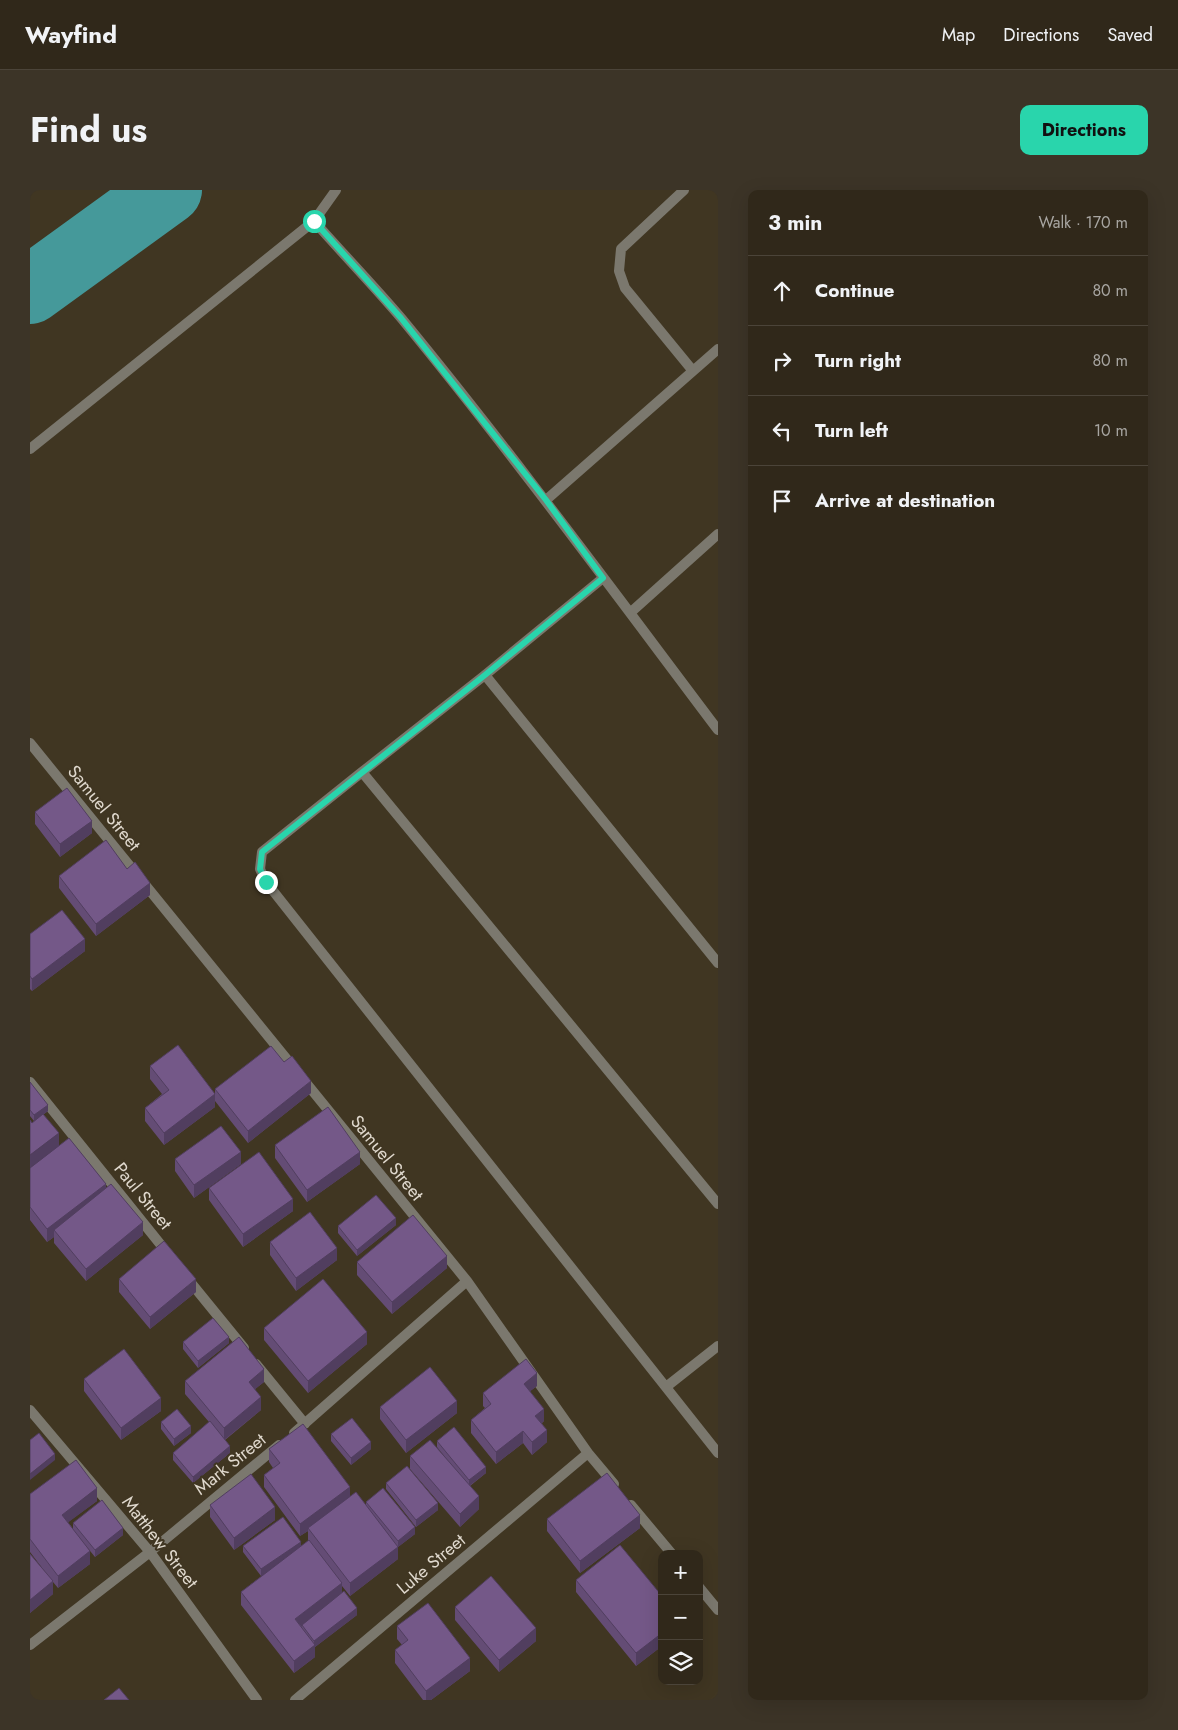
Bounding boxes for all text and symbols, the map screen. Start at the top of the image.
text: Wayfind [25,17,117,52]
text: Map [942,22,975,48]
text: Directions [1003,22,1079,48]
text: Saved [1107,22,1153,48]
text: Find us [30,105,147,155]
button: Directions [1020,105,1148,155]
text: 3 min [768,208,822,238]
route start [303,210,326,233]
text: Walk · 170 m [1038,211,1128,234]
icon: ahead [768,277,796,305]
text: Continue [815,277,894,304]
text: 80 m [1092,279,1128,302]
icon: right [768,347,796,375]
text: Turn right [815,347,901,374]
text: 80 m [1092,349,1128,372]
icon: left [768,417,796,445]
text: Turn left [815,417,888,444]
text: 10 m [1094,419,1128,442]
icon: arrive [768,487,796,515]
text: Arrive at destination [815,487,995,514]
street label: Samuel Street [61,759,147,857]
route end [255,871,278,894]
street label: Samuel Street [344,1109,430,1207]
street label: Paul Street [108,1157,179,1236]
street label: Mark Street [189,1427,272,1501]
street label: Matthew Street [116,1490,205,1594]
street label: Luke Street [391,1527,471,1600]
map controls [658,1550,703,1685]
button: + [658,1550,703,1595]
button: − [658,1595,703,1640]
button: layers [658,1640,703,1685]

